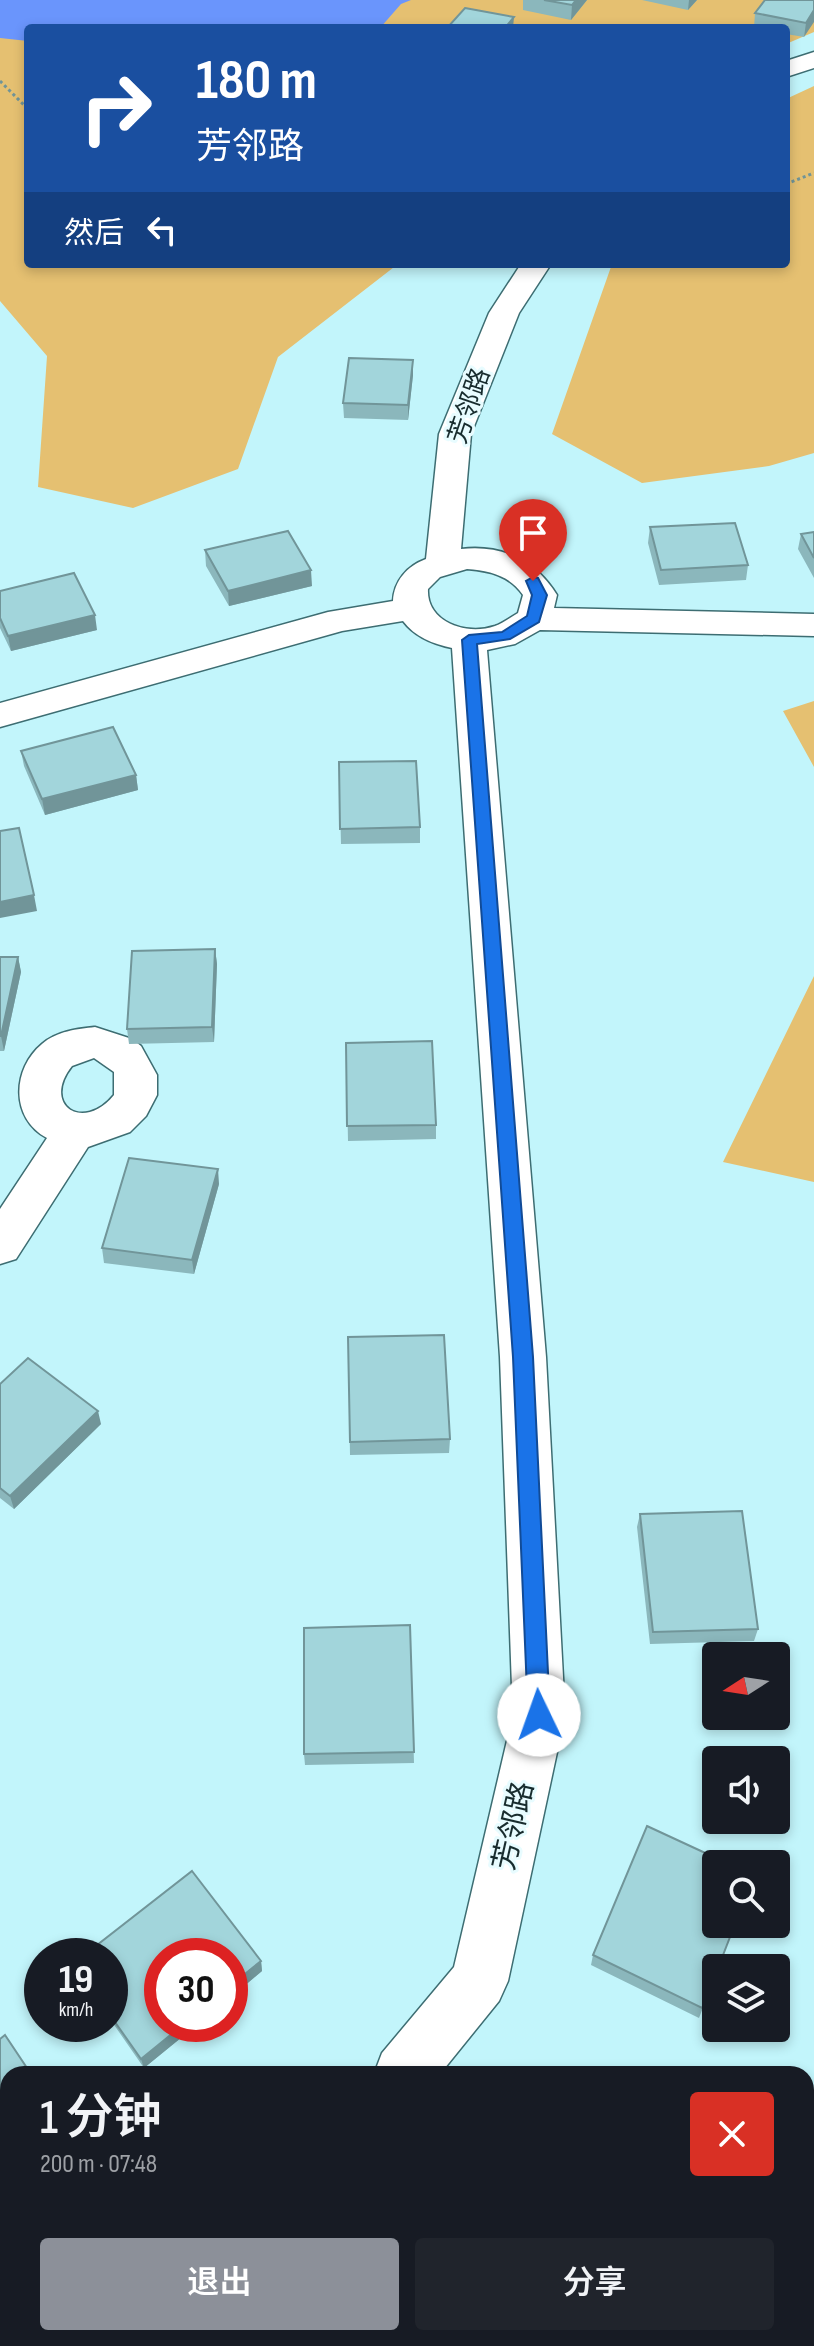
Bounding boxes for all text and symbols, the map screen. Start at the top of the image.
text: 180 m [196,48,317,115]
icon: right [64,56,168,160]
text: 芳邻路 [196,126,304,169]
icon: left [140,208,184,252]
text: 然后 [64,216,124,252]
street label: 芳邻路 [443,364,497,448]
pin [499,499,567,581]
icon: arrive [511,511,555,555]
north arrow [702,1642,790,1730]
map controls [702,1642,790,2042]
position arrow [497,1673,581,1757]
button: sound [702,1746,790,1834]
street label: 芳邻路 [486,1778,542,1874]
button: search [702,1850,790,1938]
speed limit sign: 30 [144,1938,248,2042]
button: layers [702,1954,790,2042]
text: 19 [59,1956,93,2004]
text: km/h [59,1998,93,2022]
text: 1 分钟 [40,2090,162,2147]
button: close [690,2092,774,2176]
text: 200 m · 07:48 [40,2149,157,2180]
button: 退出 [40,2238,399,2330]
button: 分享 [415,2238,774,2330]

